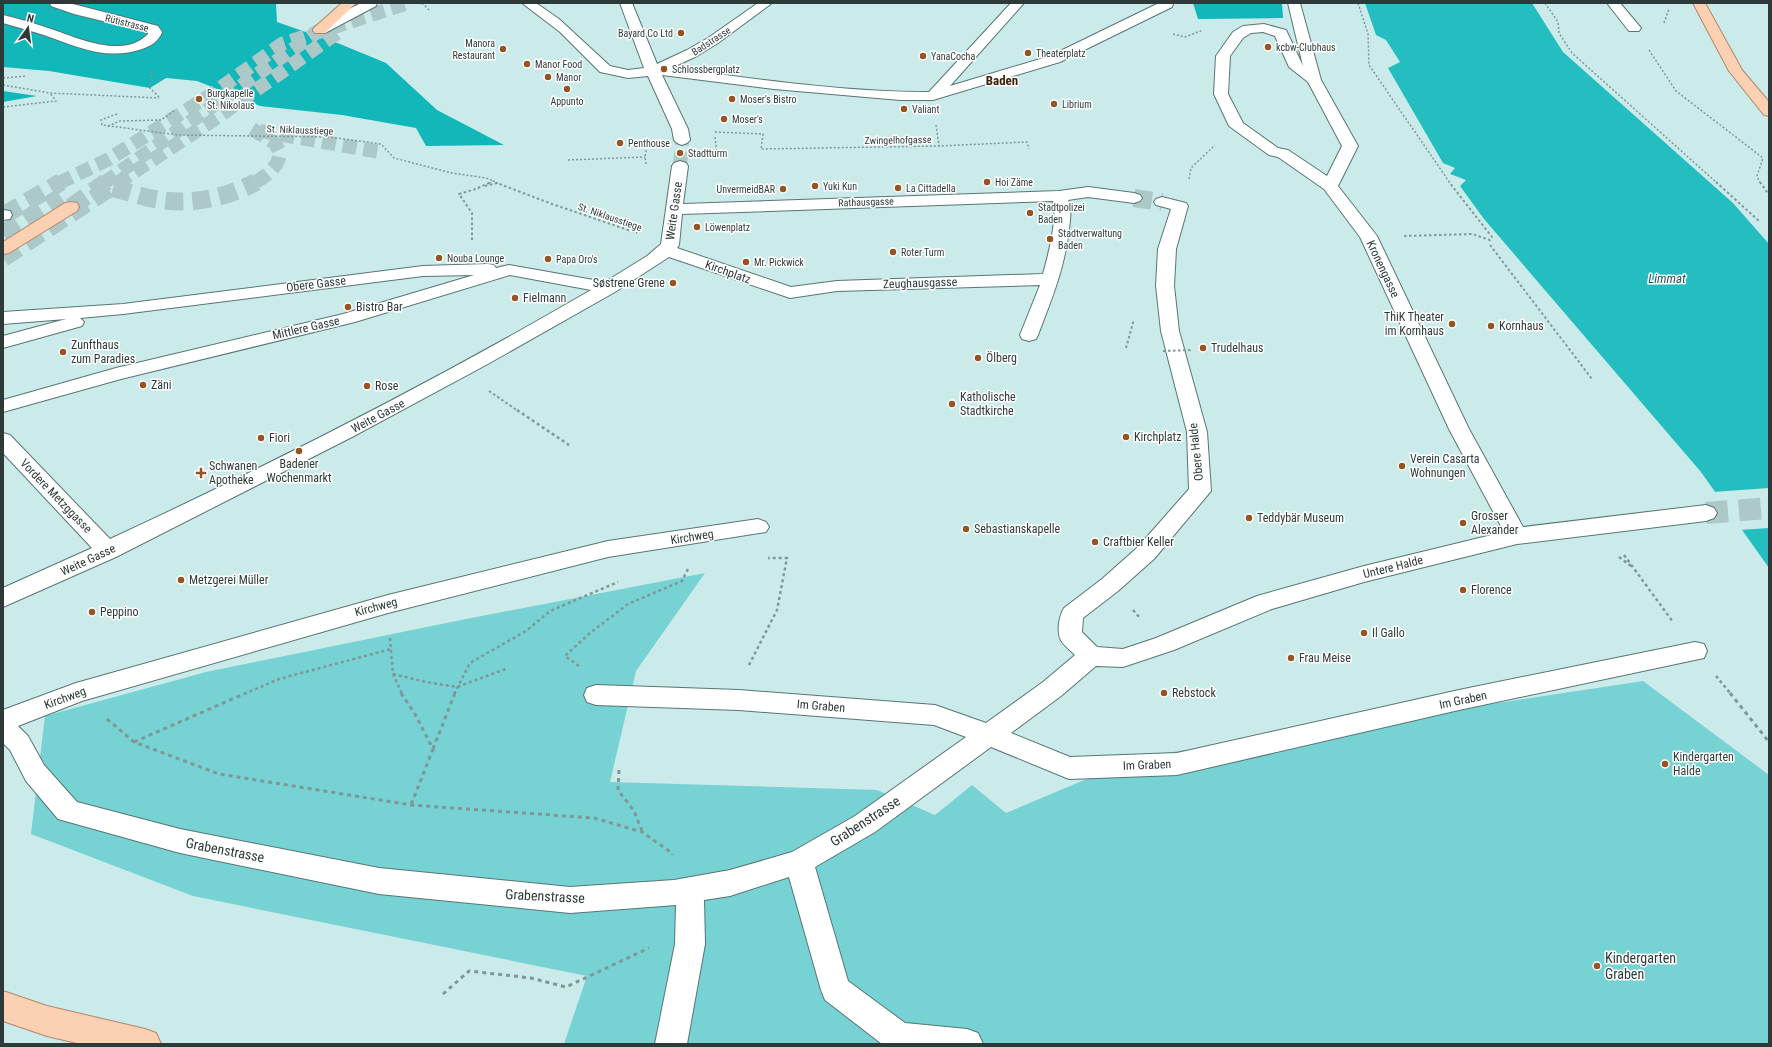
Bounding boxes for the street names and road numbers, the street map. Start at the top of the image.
street label: Rütistrasse [104,12,150,34]
street label: Badstrasse [689,24,733,58]
street label: St. Niklausstiege [266,123,334,137]
street label: Zwingelhofgasse [864,134,932,146]
street label: Weite Gasse [663,181,685,241]
street label: Rathausgasse [838,196,894,208]
street label: St. Niklausstiege [577,201,644,233]
street label: Kronengasse [1364,238,1403,300]
street label: Kirchplatz [703,257,753,287]
street label: Obere Gasse [285,273,347,295]
street label: Zeughausgasse [882,275,958,291]
street label: Mittlere Gasse [271,313,341,343]
street label: Weite Gasse [349,396,408,436]
street label: Obere Halde [1186,422,1206,482]
street label: Vordere Metzggasse [17,456,95,536]
street label: Kirchweg [669,527,715,547]
street label: Weite Gasse [58,541,118,579]
street label: Untere Halde [1362,553,1425,581]
street label: Kirchweg [353,595,399,619]
street label: Kirchweg [42,684,88,712]
street label: Im Graben [1438,688,1488,712]
street label: Im Graben [796,697,846,715]
street label: Im Graben [1123,757,1172,773]
street label: Grabenstrasse [827,792,903,849]
street label: Grabenstrasse [184,835,266,866]
street label: Grabenstrasse [505,886,586,906]

